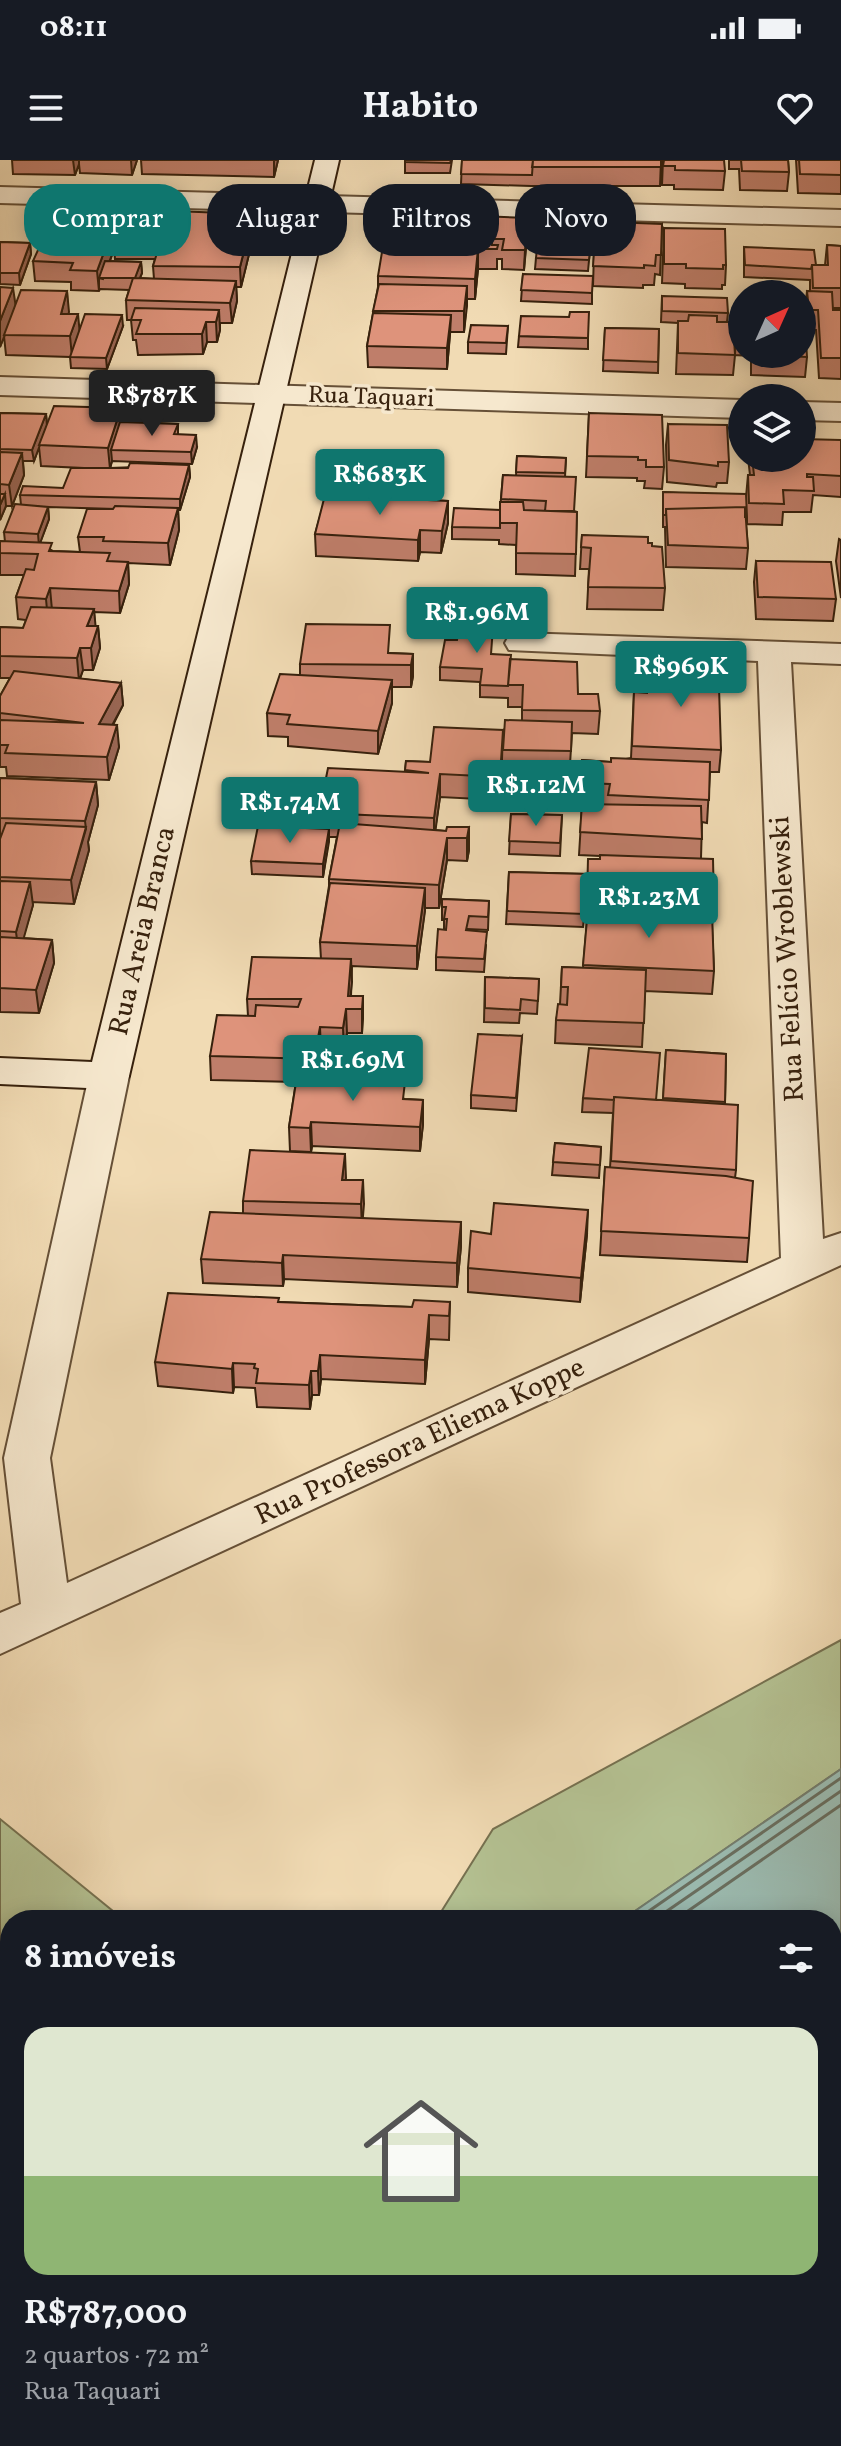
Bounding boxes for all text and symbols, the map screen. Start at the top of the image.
text: 08:11 [40,7,107,49]
text: Habito [363,83,478,133]
icon: menu [24,86,68,130]
icon: heart [773,86,817,130]
chip: Comprar [24,184,191,256]
chip: Alugar [207,184,347,256]
chip: Filtros [363,184,499,256]
chip: Novo [515,184,636,256]
north arrow [728,280,816,368]
map controls [728,280,816,472]
pin: R$787K [87,370,217,438]
text: R$787K [107,378,197,414]
street label: Rua Taquari [307,379,435,417]
button: layers [728,384,816,472]
pin: R$683K [315,449,445,517]
text: R$683K [333,457,427,493]
pin: R$1.96M [403,587,551,655]
text: R$1.96M [425,595,529,631]
pin: R$969K [616,641,746,709]
text: R$969K [633,649,729,685]
pin: R$1.12M [462,760,610,828]
text: R$1.12M [486,768,586,804]
pin: R$1.74M [216,777,364,845]
text: R$1.74M [239,785,341,821]
street label: Rua Felício Wroblewski [761,815,815,1103]
street label: Rua Areia Branca [100,823,186,1039]
pin: R$1.23M [575,872,723,940]
text: R$1.23M [598,880,700,916]
pin: R$1.69M [279,1035,427,1103]
text: R$1.69M [301,1043,405,1079]
street label: Rua Professora Eliema Koppe [249,1348,591,1536]
text: 8 imóveis [24,1935,176,1982]
icon: filters [774,1936,818,1980]
icon: home [349,2079,493,2223]
text: R$787,000 [24,2291,187,2338]
text: 2 quartos · 72 m² [24,2338,209,2374]
text: Rua Taquari [24,2374,161,2410]

